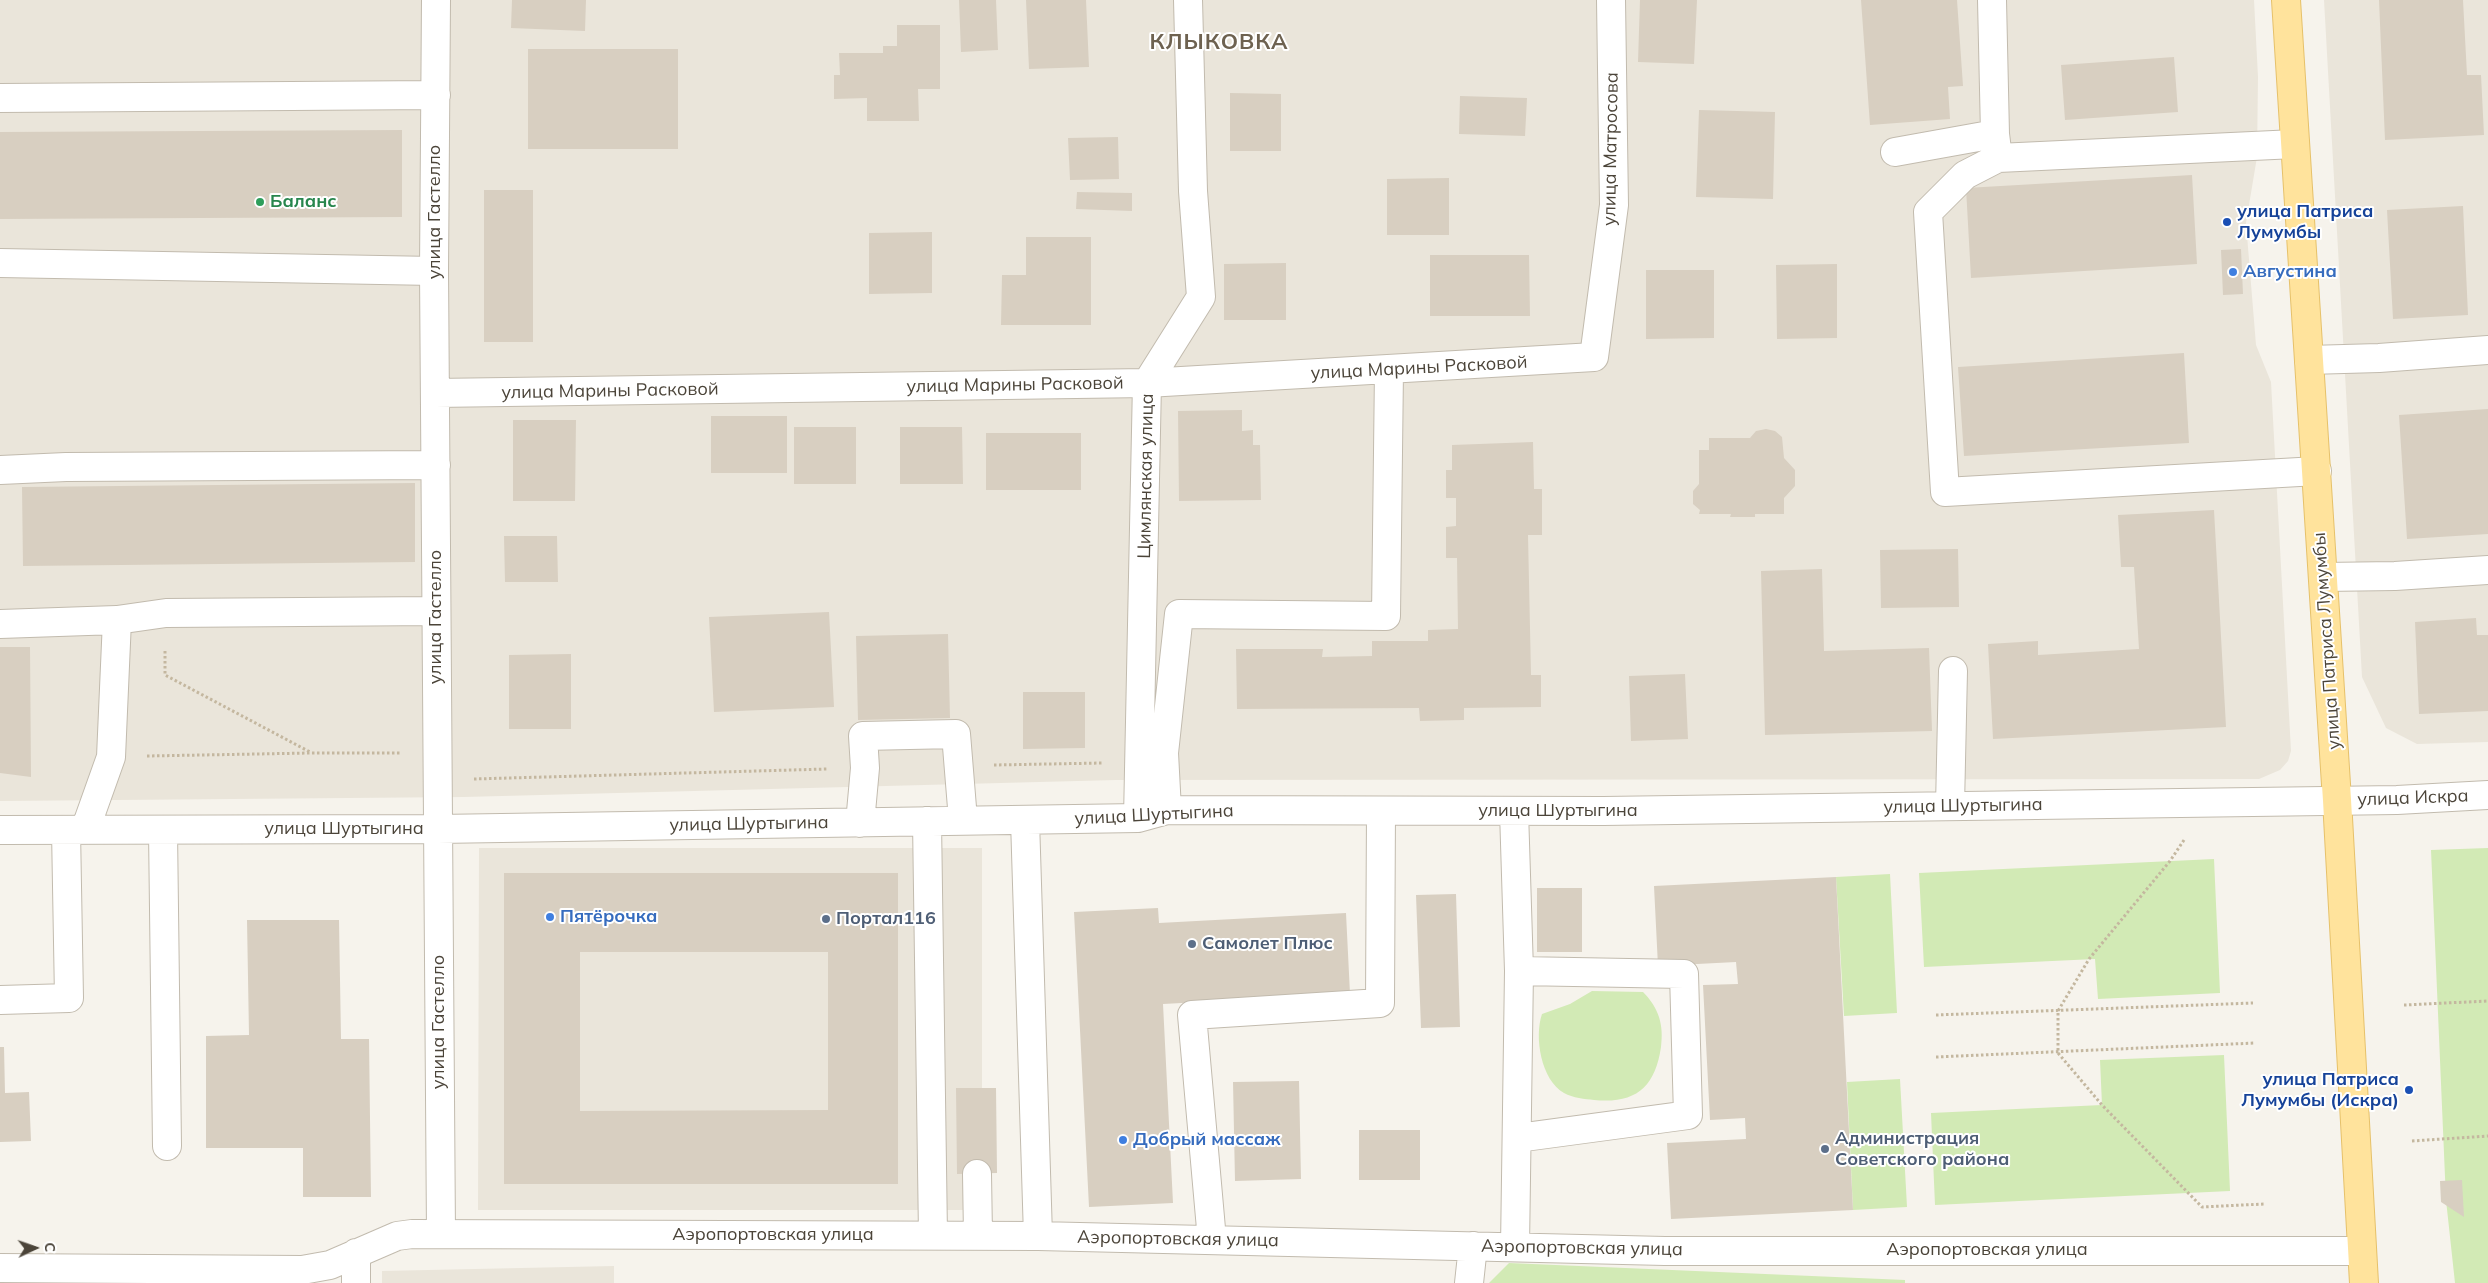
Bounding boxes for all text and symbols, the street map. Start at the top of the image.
district label: КЛЫКОВКА [1148,29,1290,55]
street label: улица Матросова [1599,72,1623,226]
street label: улица Гастелло [424,145,446,279]
place label: Баланс [270,191,337,213]
marker: Баланс [254,196,266,208]
place label: улица Патриса Лумумбы [2237,201,2374,243]
marker: улица Патриса Лумумбы [2221,216,2233,228]
place label: Августина [2243,261,2337,283]
marker: Августина [2227,266,2239,278]
street label: улица Марины Расковой [1310,352,1528,384]
street label: улица Марины Расковой [906,372,1124,398]
street label: улица Марины Расковой [501,378,719,404]
street label: Цимлянская улица [1134,393,1158,559]
street label: улица Патриса Лумумбы [2309,532,2345,750]
street label: улица Гастелло [425,550,447,684]
street label: улица Искра [2357,785,2469,811]
street label: улица Шуртыгина [1883,794,2043,818]
street label: улица Шуртыгина [1074,800,1234,830]
street label: улица Шуртыгина [1478,800,1638,822]
street label: улица Шуртыгина [669,812,829,836]
street label: улица Шуртыгина [264,818,424,840]
place label: Пятёрочка [560,906,657,928]
place label: Портал116 [836,908,936,930]
marker: Пятёрочка [544,911,556,923]
marker: Портал116 [820,913,832,925]
place label: Самолет Плюс [1202,933,1333,955]
marker: Самолет Плюс [1186,938,1198,950]
street label: улица Гастелло [428,955,450,1089]
place label: улица Патриса Лумумбы (Искра) [2241,1069,2399,1112]
marker: улица Патриса Лумумбы (Искра) [2403,1084,2415,1096]
place label: Администрация Советского района [1835,1128,2009,1170]
place label: Добрый массаж [1133,1129,1281,1151]
marker: Добрый массаж [1117,1134,1129,1146]
marker: Администрация Советского района [1819,1143,1831,1155]
north arrow [10,1223,60,1273]
street label: Аэропортовская улица [672,1224,874,1246]
street label: Аэропортовская улица [1077,1226,1279,1252]
street label: Аэропортовская улица [1481,1235,1683,1261]
street label: Аэропортовская улица [1886,1239,2088,1261]
text: С [41,1242,59,1252]

